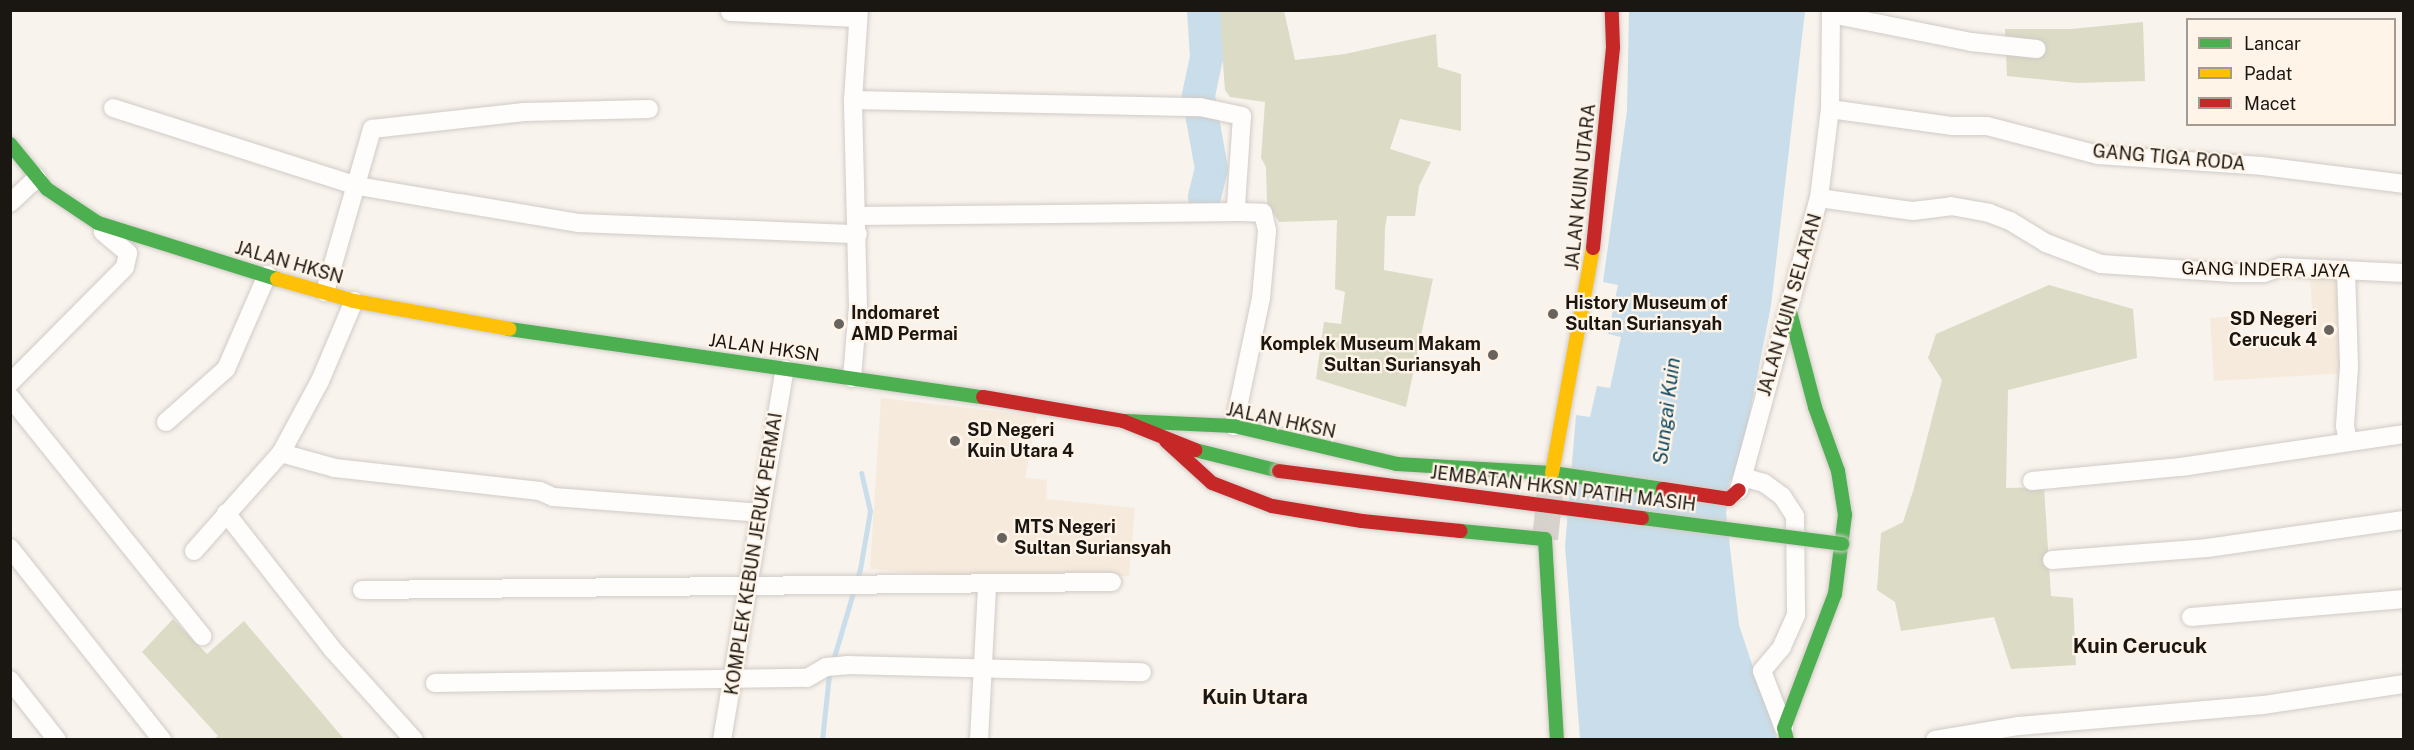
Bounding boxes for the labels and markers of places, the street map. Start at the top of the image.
place label: History Museum of Sultan Suriansyah [1565,293,1728,336]
place label: Indomaret AMD Permai [851,303,958,346]
marker: History Museum of Sultan Suriansyah [1546,307,1560,321]
place label: SD Negeri Cerucuk 4 [2229,309,2317,352]
marker: Indomaret AMD Permai [832,317,846,331]
marker: SD Negeri Cerucuk 4 [2322,323,2336,337]
place label: Komplek Museum Makam Sultan Suriansyah [1260,334,1481,376]
marker: Komplek Museum Makam Sultan Suriansyah [1486,348,1500,362]
place label: SD Negeri Kuin Utara 4 [967,420,1074,462]
marker: SD Negeri Kuin Utara 4 [948,434,962,448]
place label: MTS Negeri Sultan Suriansyah [1014,517,1171,560]
marker: MTS Negeri Sultan Suriansyah [995,531,1009,545]

